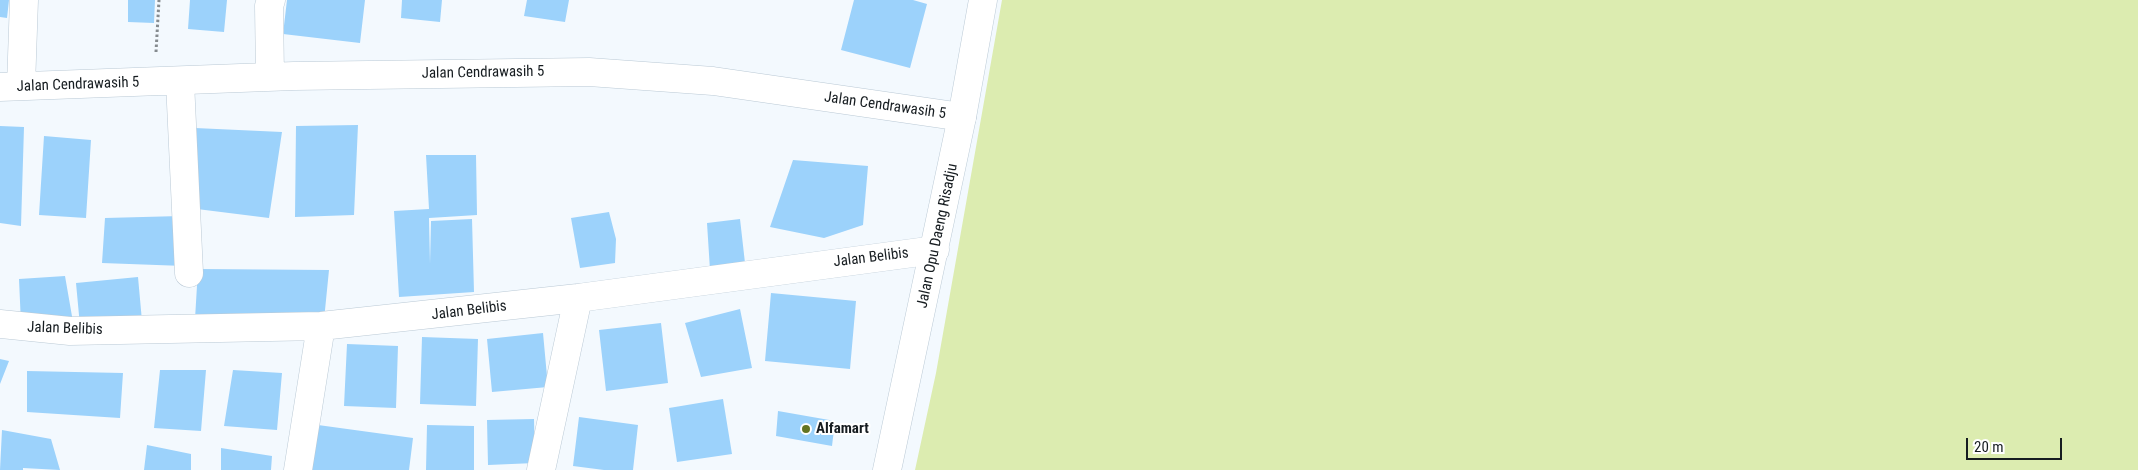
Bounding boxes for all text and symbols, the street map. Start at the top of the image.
street label: Jalan Cendrawasih 5 [421,63,545,83]
street label: Jalan Cendrawasih 5 [16,74,140,96]
street label: Jalan Cendrawasih 5 [823,89,947,123]
street label: Jalan Opu Daeng Risadju [914,162,962,310]
street label: Jalan Belibis [832,244,910,272]
street label: Jalan Belibis [430,297,508,325]
street label: Jalan Belibis [27,319,103,339]
place label: Alfamart [816,420,869,438]
marker: Alfamart [800,423,812,435]
scale bar [1968,428,2064,460]
text: 20 m [1974,438,2004,456]

